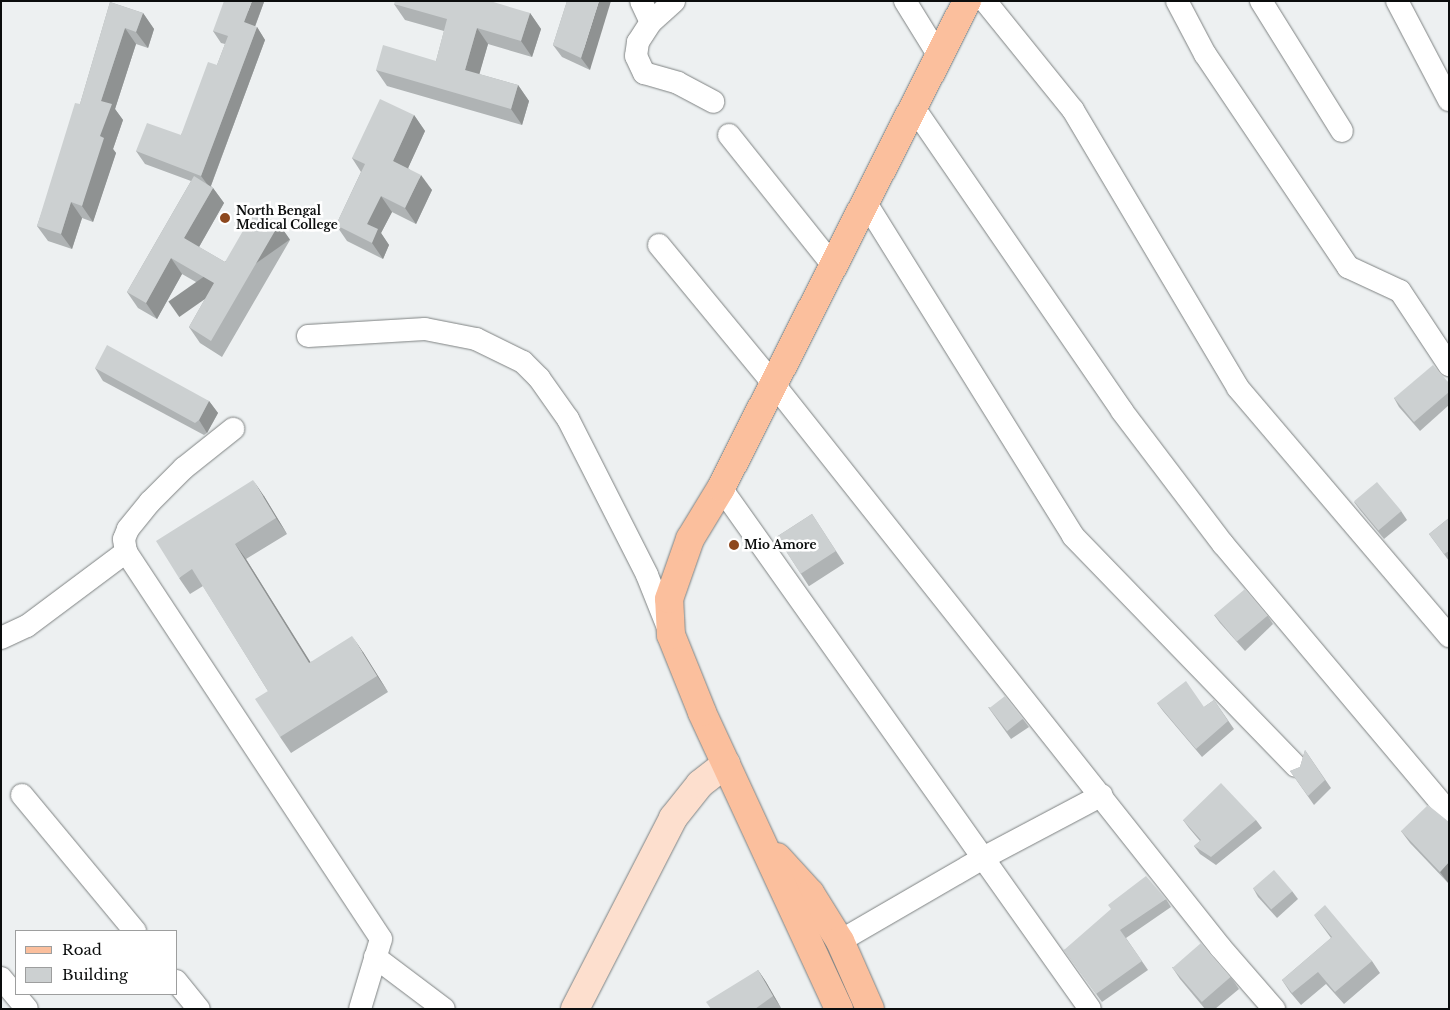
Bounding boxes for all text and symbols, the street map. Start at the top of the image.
place label: North Bengal Medical College [236,204,338,232]
marker: North Bengal Medical College [218,211,232,225]
place label: Mio Amore [744,538,817,552]
marker: Mio Amore [728,539,740,551]
legend [15,930,178,995]
text: Road [62,940,102,959]
text: Building [62,965,128,984]

